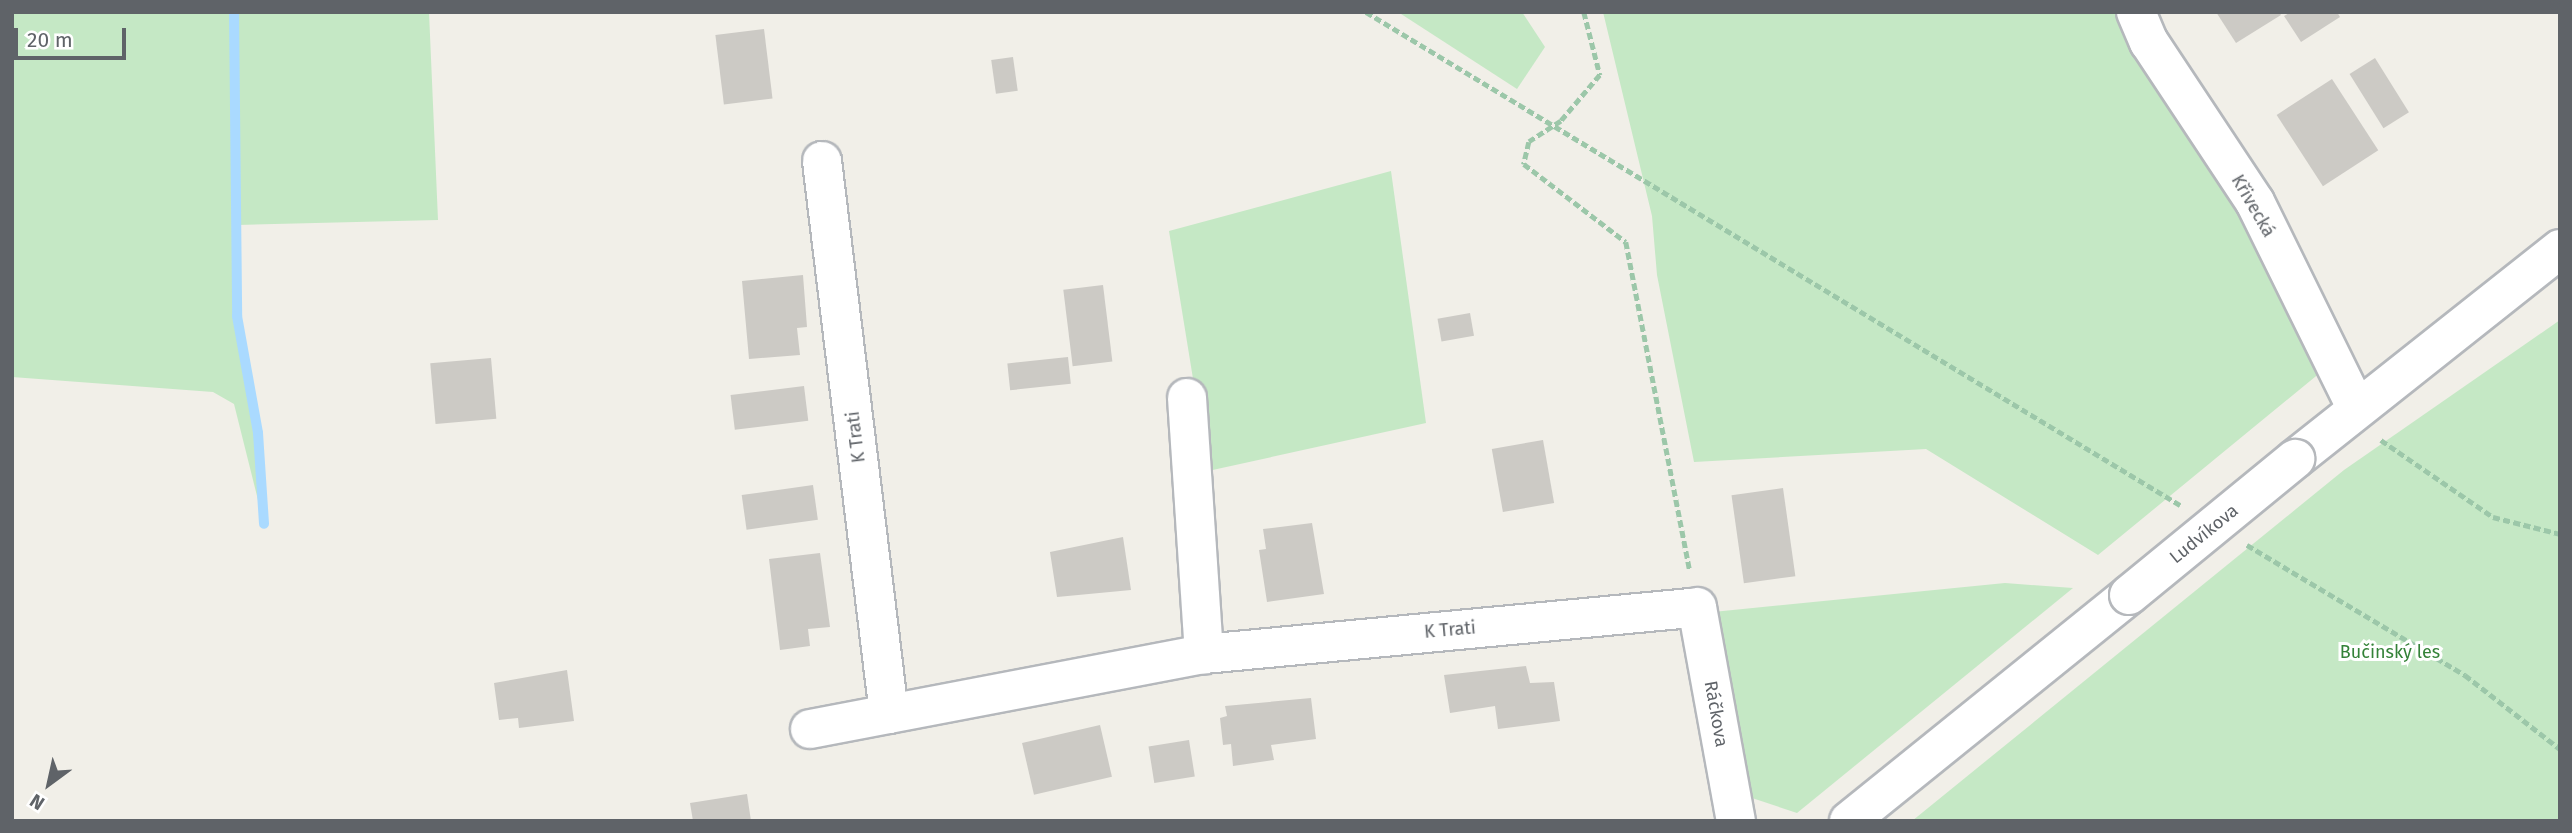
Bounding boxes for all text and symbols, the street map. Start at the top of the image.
scale bar [18,14,130,58]
text: 20 m [27,27,73,53]
street label: Křivecká [2227,171,2279,241]
street label: K Trati [842,410,870,464]
street label: Ludvíkova [2165,500,2243,568]
street label: K Trati [1423,617,1477,643]
park label: Bučinský les [2340,641,2440,663]
street label: Ráčkova [1700,679,1732,749]
north arrow [14,749,84,819]
text: N [26,789,49,815]

